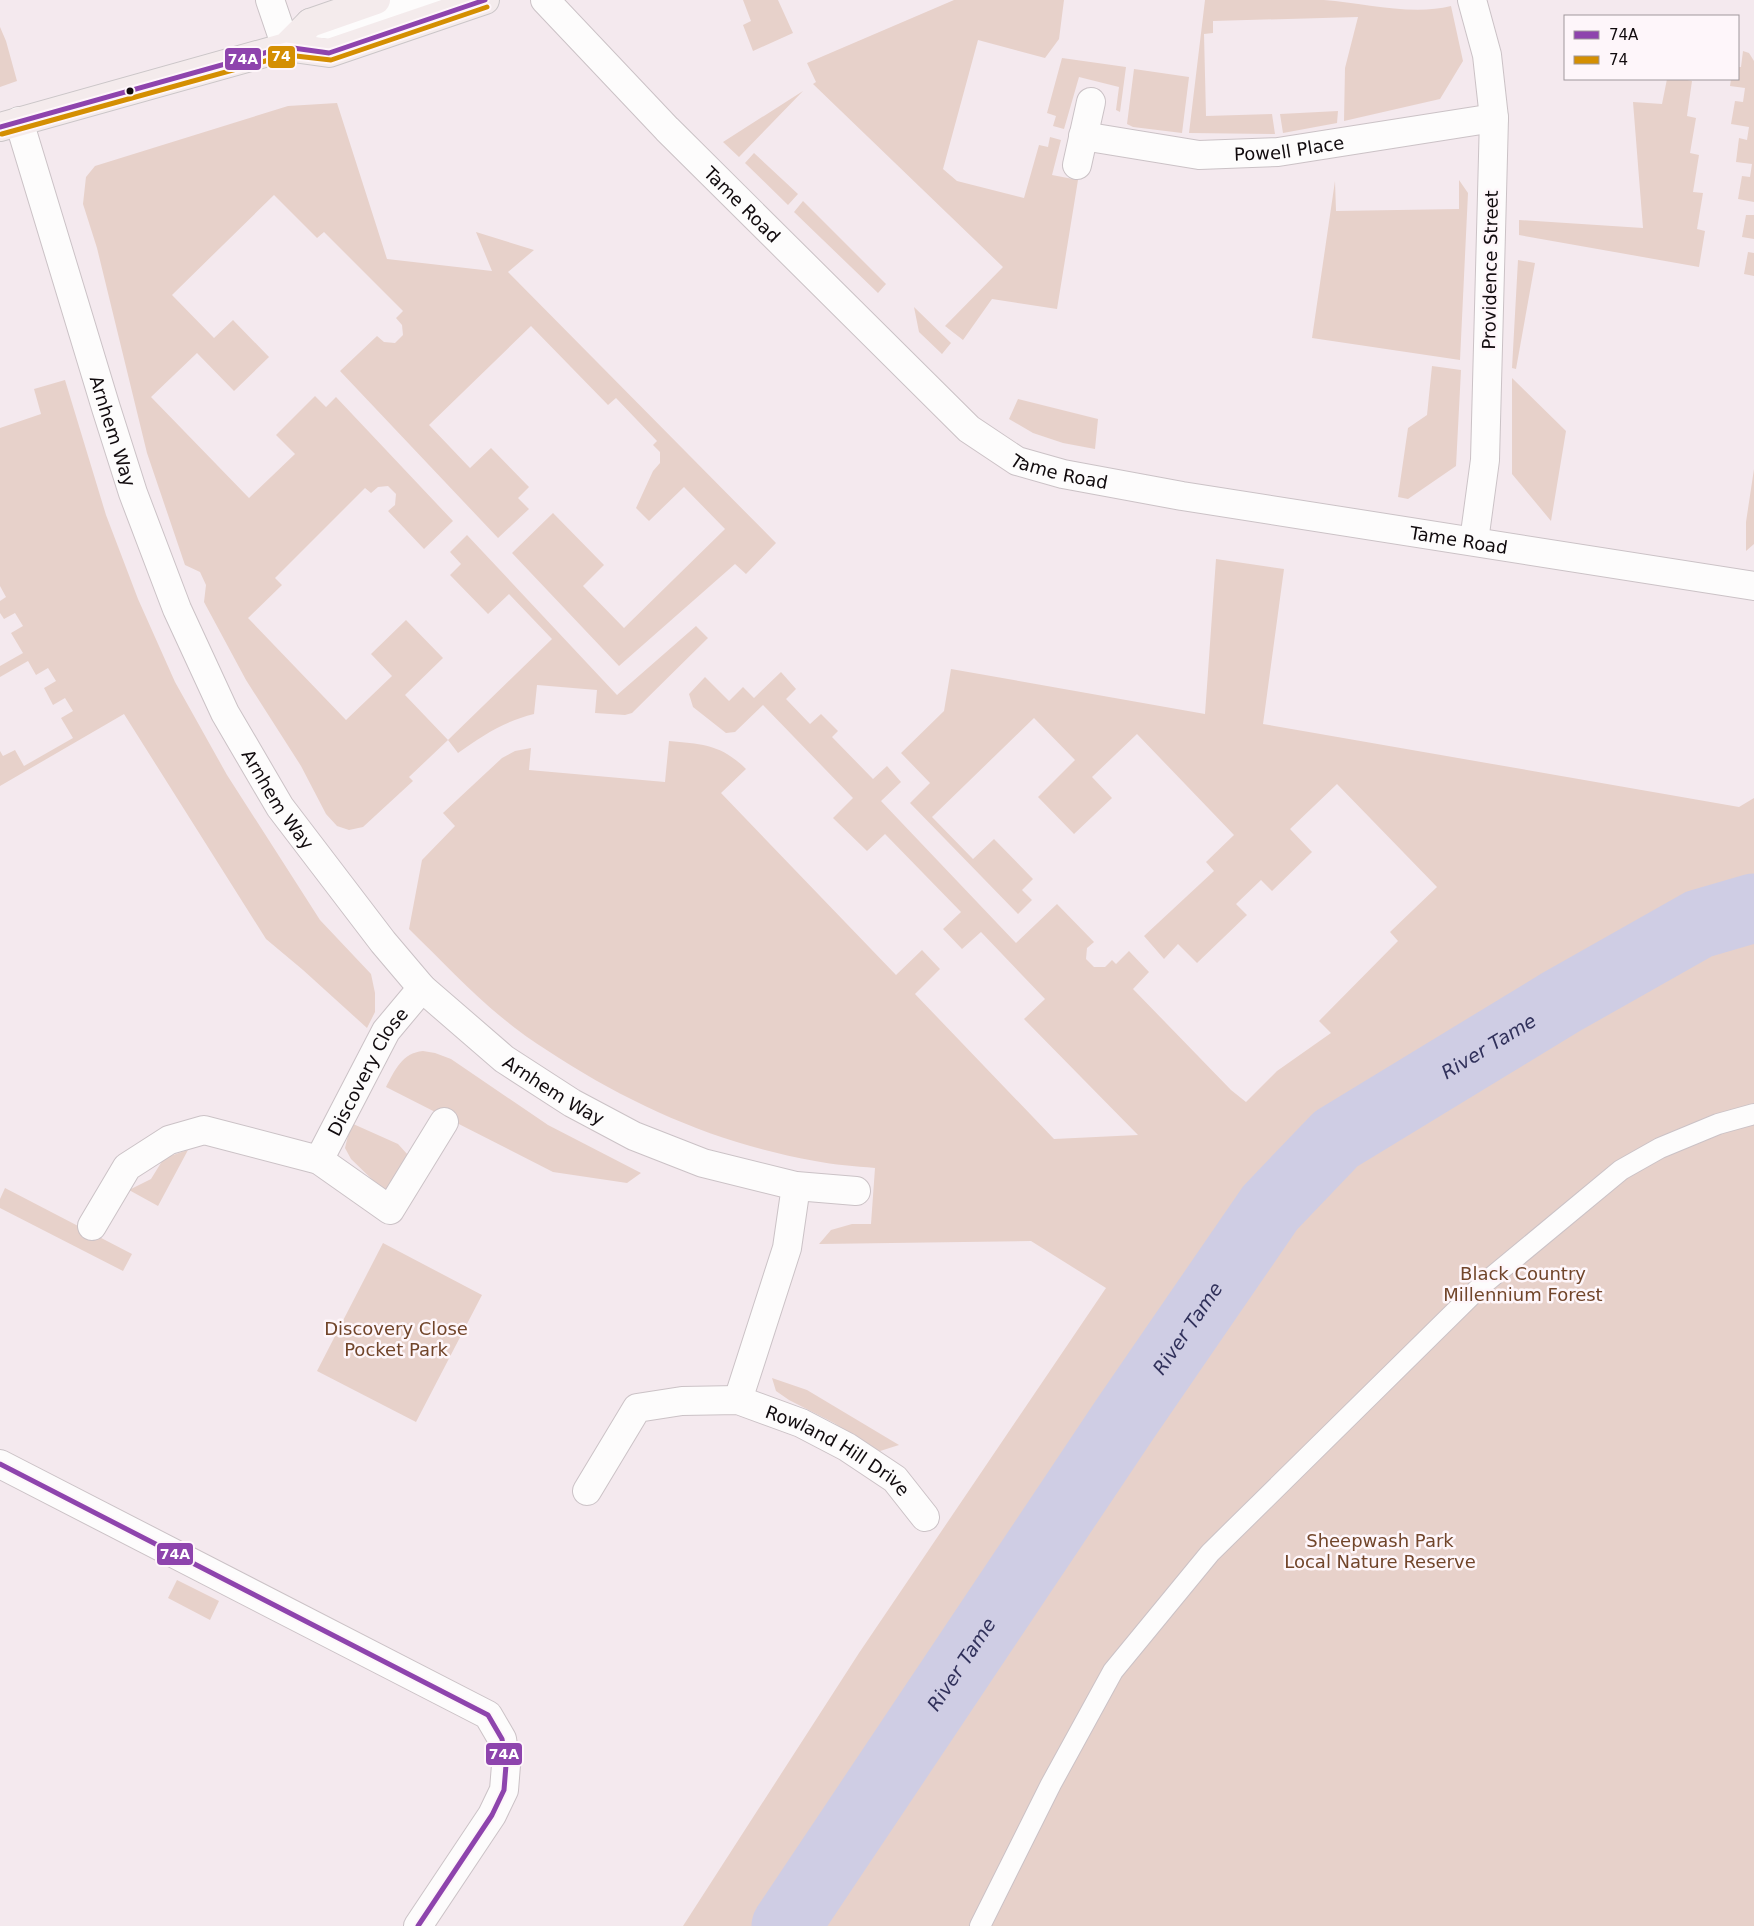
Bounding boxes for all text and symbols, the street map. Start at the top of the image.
legend [1564,15,1739,80]
text: 74A [1609,26,1639,44]
line badge: 74 [267,45,296,69]
line badge: 74A [224,47,262,71]
text: 74 [271,48,291,64]
text: 74A [228,51,258,67]
text: 74 [1609,51,1628,69]
unlabelled marker [125,86,135,96]
street label: Powell Place [1234,131,1346,164]
street label: Tame Road [699,161,785,246]
street label: Providence Street [1478,190,1502,350]
street label: Arnhem Way [86,373,141,489]
street label: Tame Road [1006,449,1110,493]
street label: Tame Road [1408,521,1509,558]
street label: Arnhem Way [238,746,319,853]
street label: Discovery Close [323,1003,412,1139]
water label: River Tame [1437,1009,1540,1083]
street label: Arnhem Way [499,1051,608,1129]
park label: Black Country Millennium Forest [1443,1263,1603,1305]
water label: River Tame [1148,1278,1227,1378]
park label: Discovery Close Pocket Park [324,1318,468,1360]
street label: Rowland Hill Drive [763,1401,914,1500]
park label: Sheepwash Park Local Nature Reserve [1284,1530,1476,1572]
line badge: 74A [156,1542,194,1566]
text: 74A [160,1546,190,1562]
water label: River Tame [922,1614,1000,1715]
line badge: 74A [485,1742,523,1766]
text: 74A [489,1746,519,1762]

